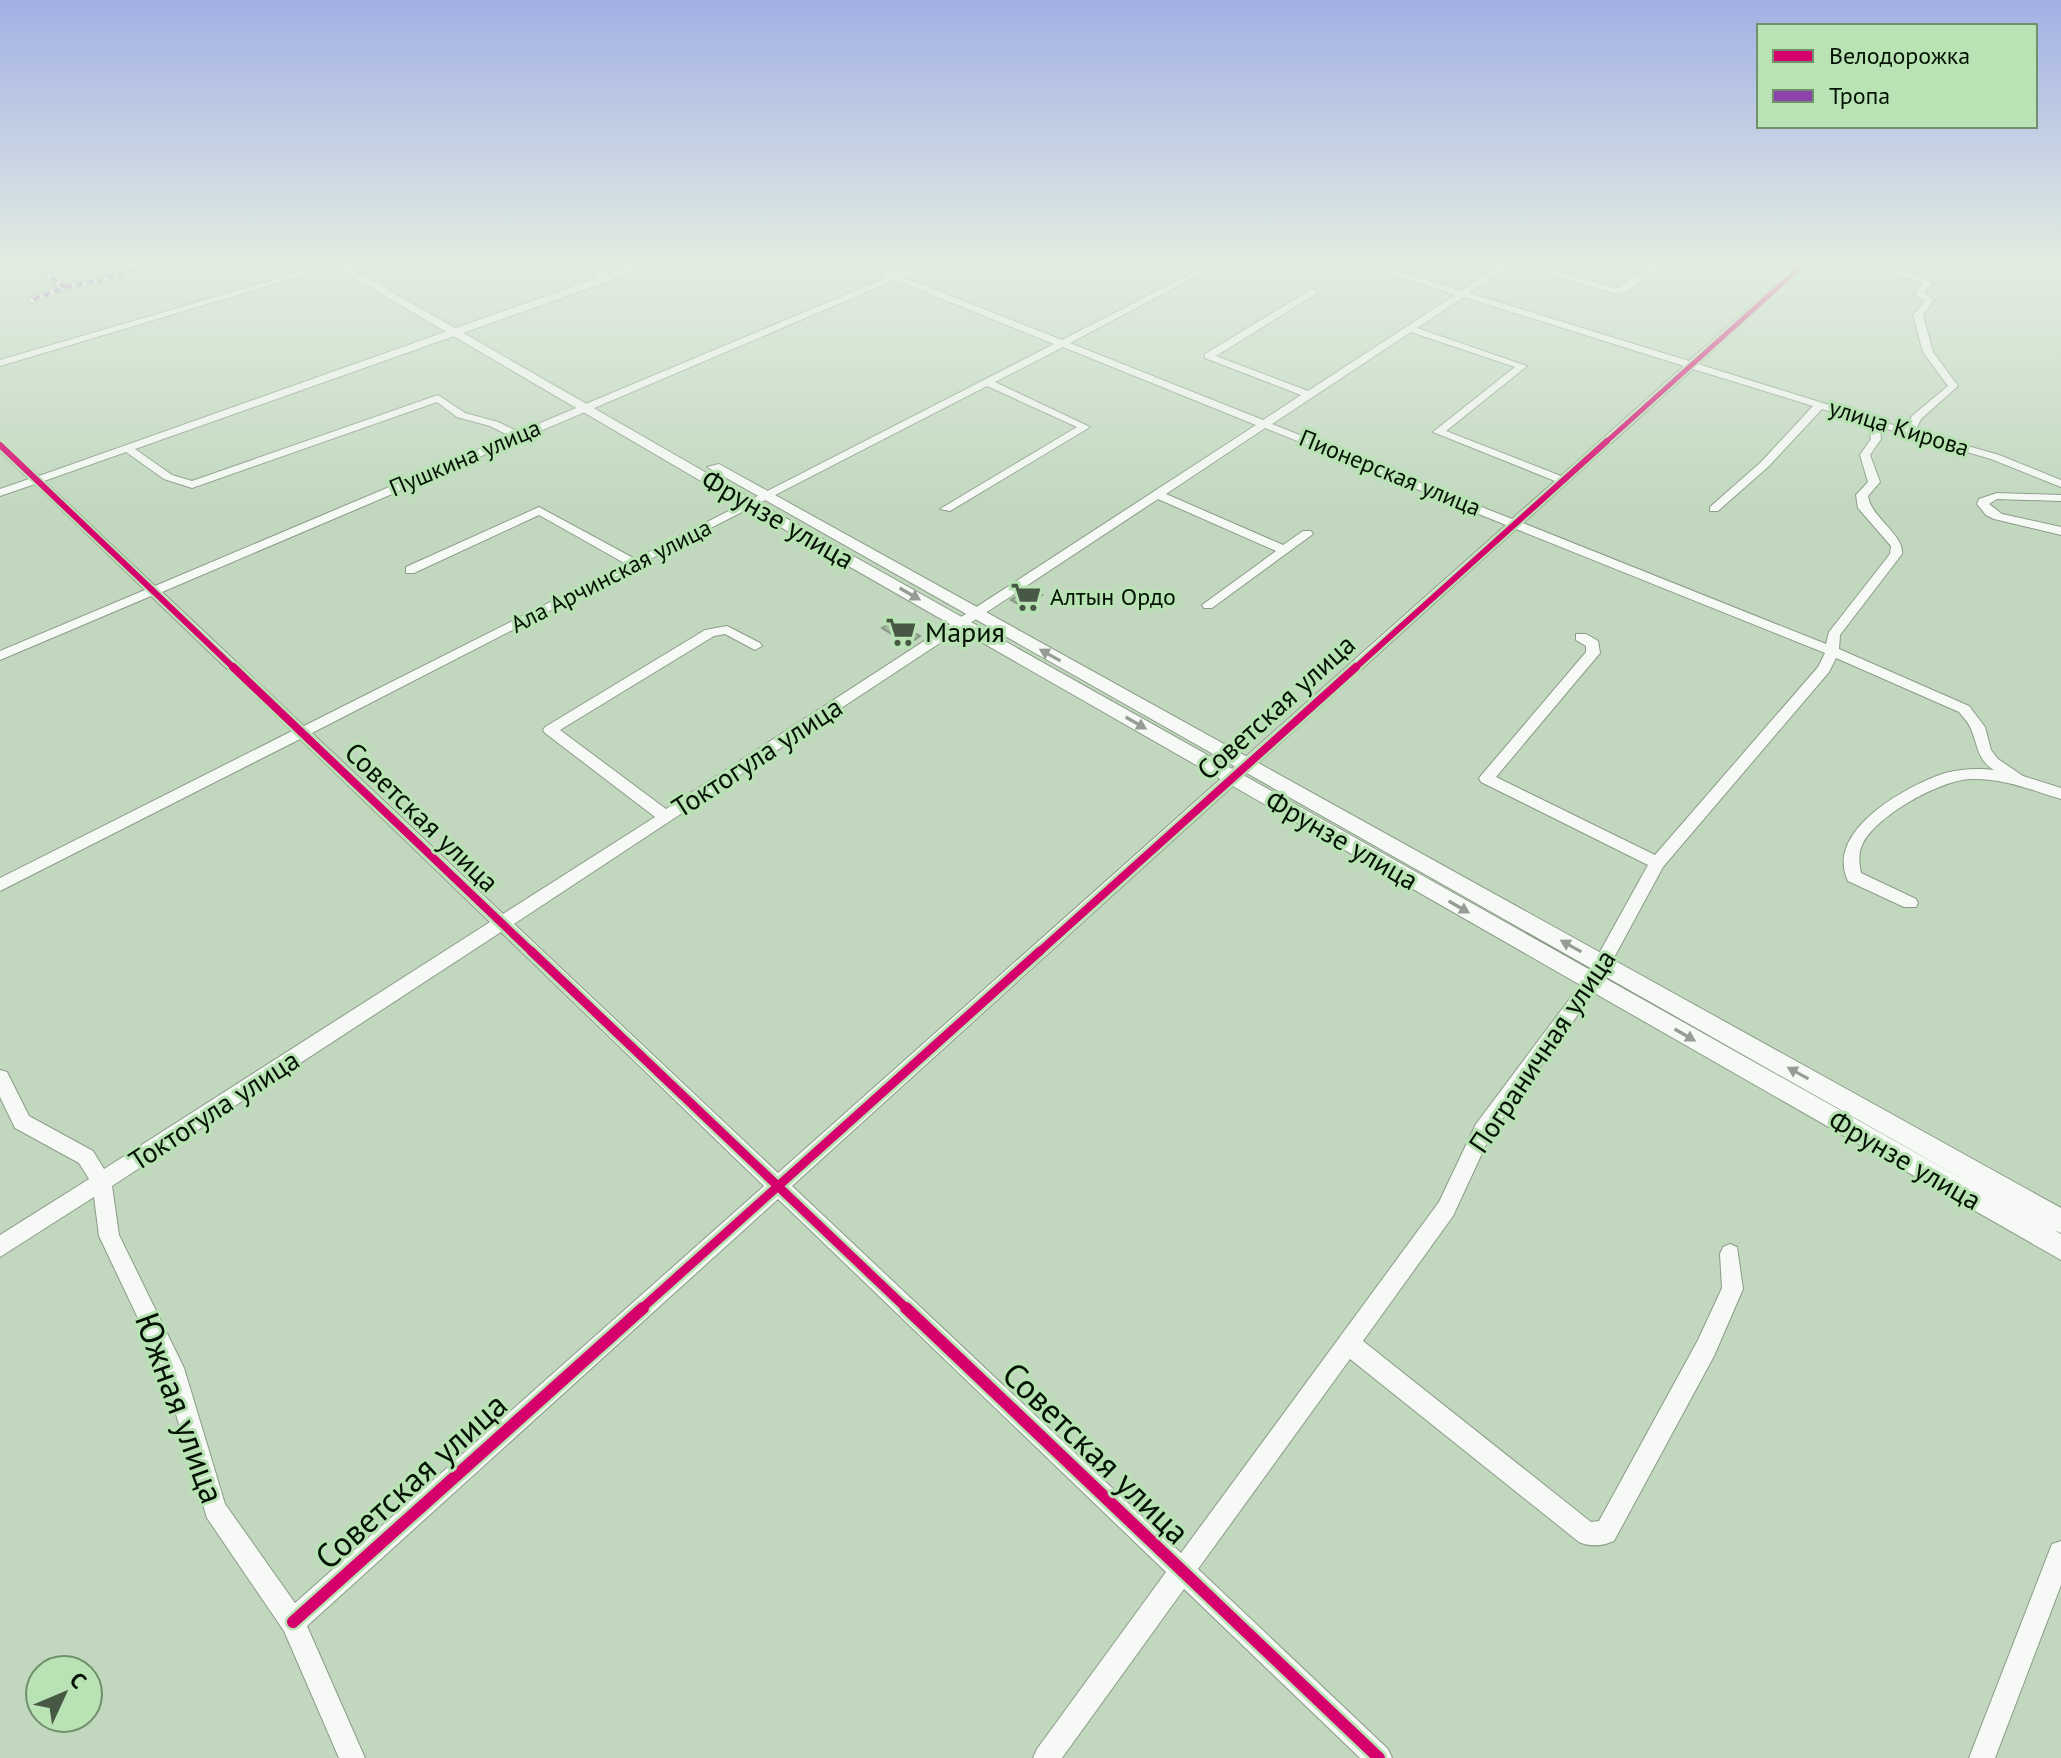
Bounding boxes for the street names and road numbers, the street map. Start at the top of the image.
street label: улица Кирова [1825,392,1973,464]
street label: Пушкина улица [384,412,545,503]
street label: Пионерская улица [1295,422,1485,523]
street label: Фрунзе улица [695,460,861,577]
street label: Ала Арчинская улица [505,511,716,640]
street label: Советская улица [1189,626,1363,788]
street label: Токтогула улица [665,688,849,825]
street label: Советская улица [337,734,507,900]
street label: Фрунзе улица [1259,781,1425,898]
street label: Пограничная улица [1460,942,1623,1160]
street label: Токтогула улица [122,1041,306,1178]
street label: Фрунзе улица [1822,1101,1988,1218]
street label: Южная улица [126,1306,236,1509]
street label: Советская улица [994,1352,1200,1553]
street label: Советская улица [305,1382,516,1578]

